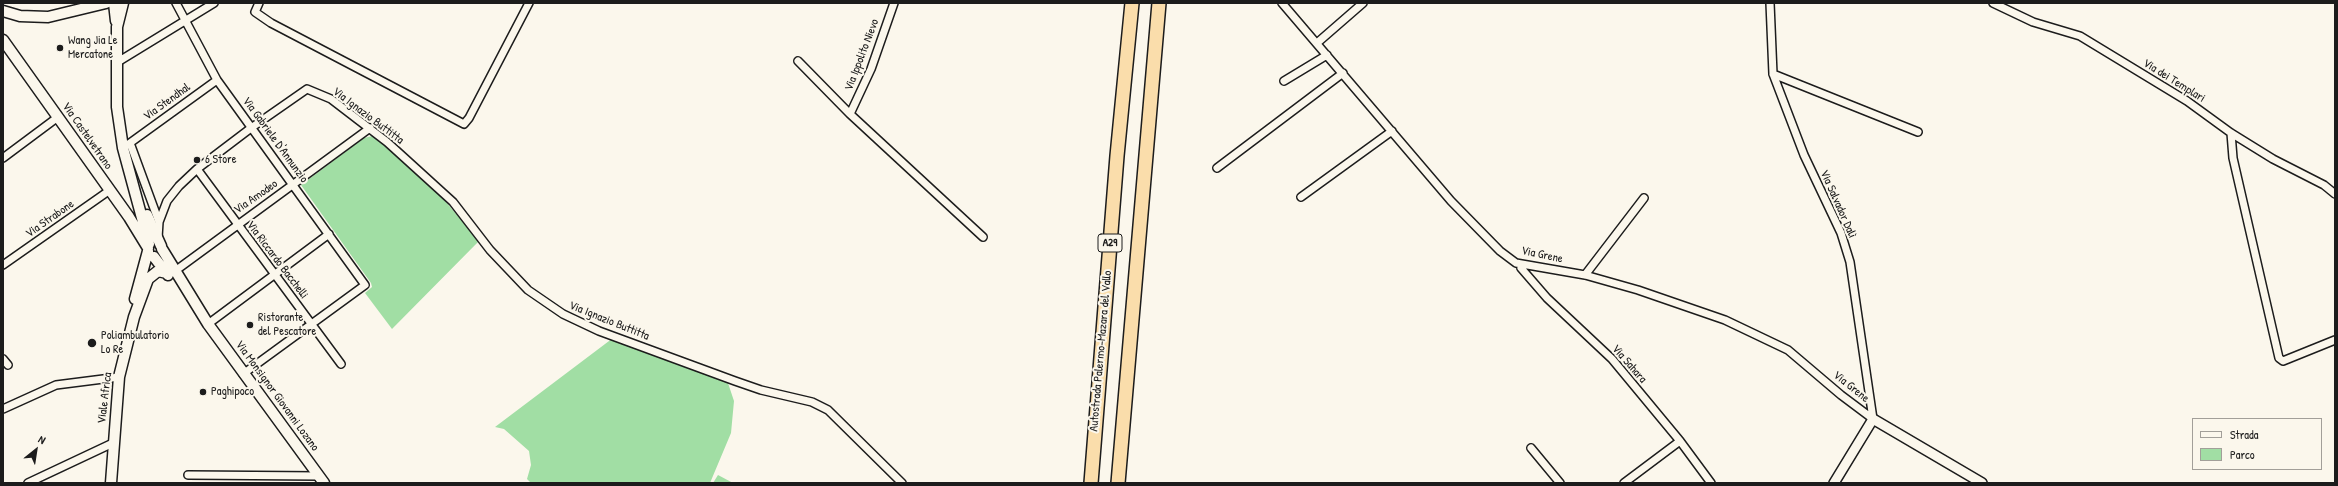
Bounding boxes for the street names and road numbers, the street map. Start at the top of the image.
street label: Via Ippolito Nievo [842,17,882,93]
street label: Via dei Templari [2140,56,2208,106]
street label: Via Stendhal [141,80,193,124]
street label: Via Ignazio Buttitta [330,85,406,147]
street label: Via Gabriele D'Annunzio [239,94,311,186]
street label: Via Castelvetrano [59,100,115,172]
street label: Via Salvador Dalì [1817,168,1859,240]
street label: Via Amodeo [231,177,281,217]
street label: Via Strabone [23,197,77,241]
street label: Via Riccardo Bacchelli [243,218,311,302]
road number: A29 [1098,234,1122,252]
street label: Via Grene [1520,244,1564,266]
street label: Autostrada Palermo-Mazara del Vallo [1087,270,1115,432]
street label: Via Ignazio Buttitta [567,298,651,344]
street label: Via Monsignor Giovanni Lozano [232,338,322,454]
street label: Via Sahara [1608,342,1650,386]
street label: Via Grene [1830,368,1872,406]
street label: Viale Africa [95,371,115,425]

